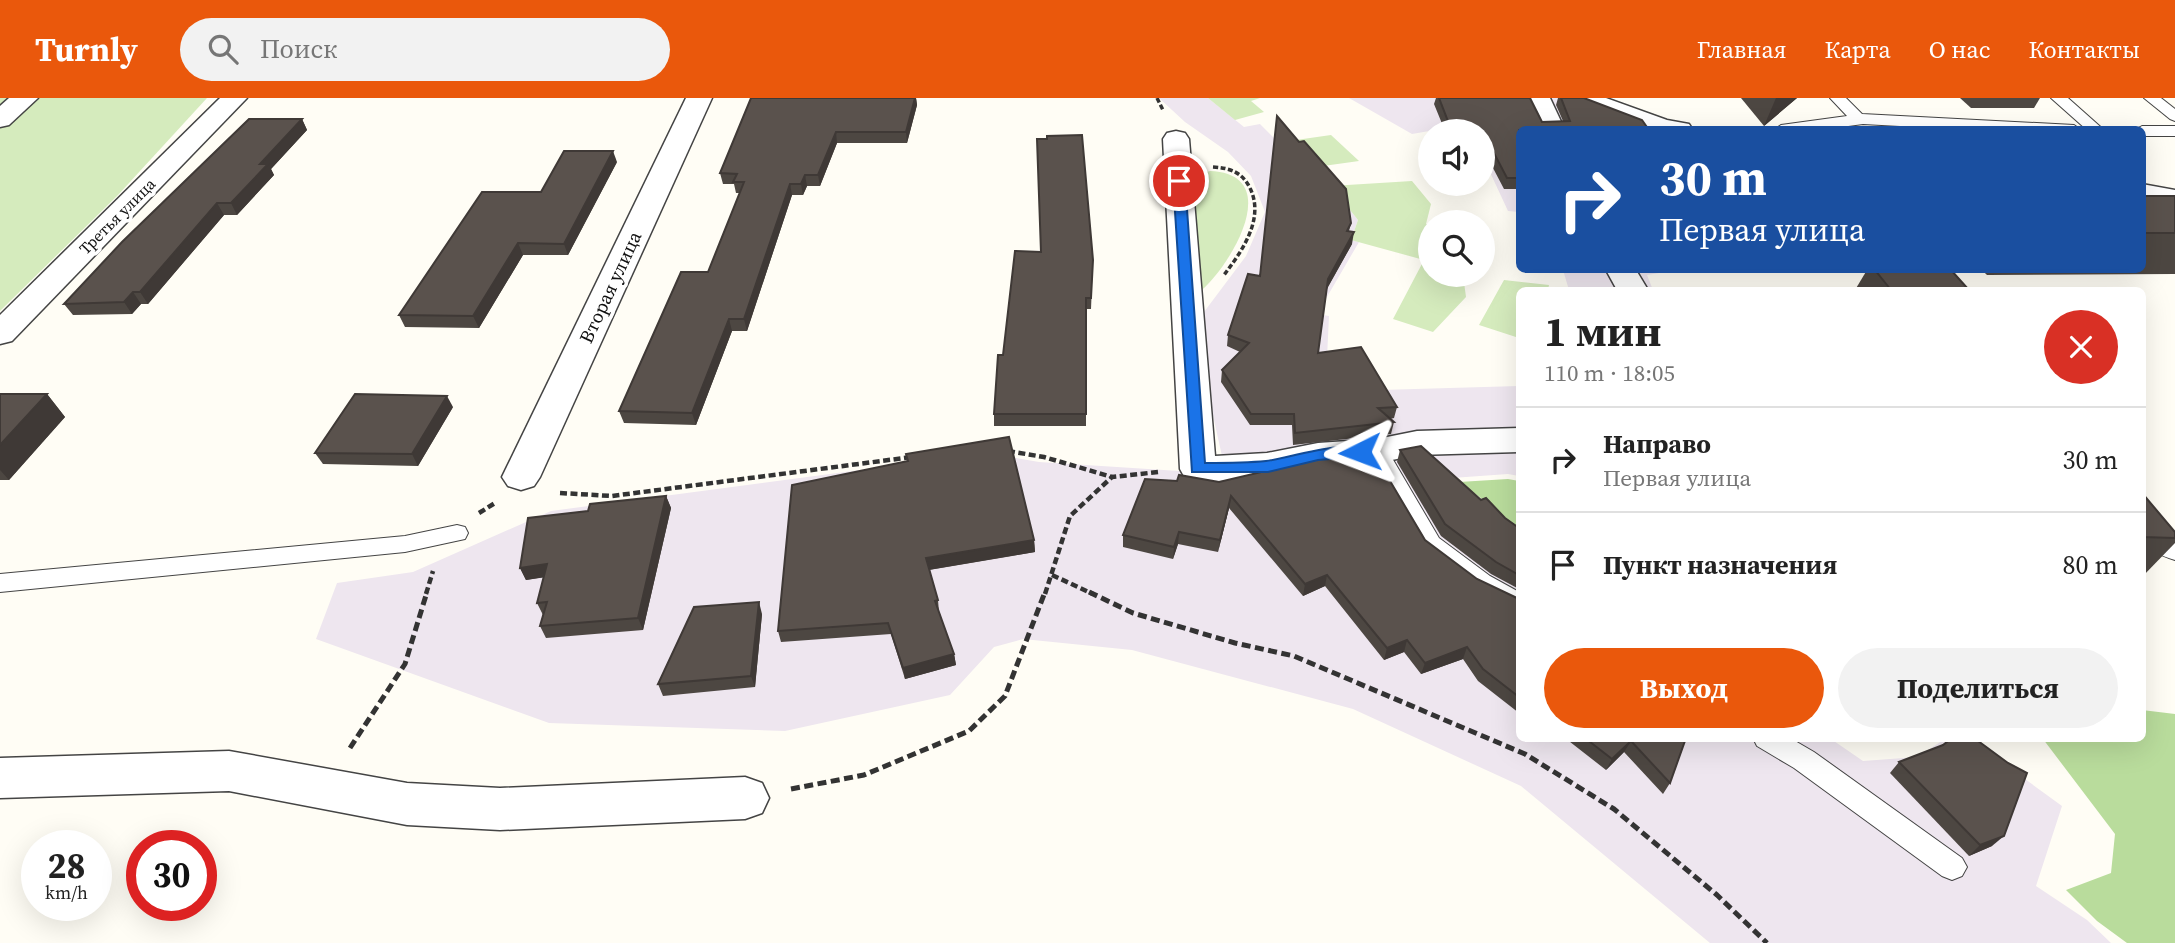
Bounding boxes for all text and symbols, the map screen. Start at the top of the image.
search box [180,18,670,81]
text: Turnly [35,27,138,72]
icon: search [204,30,242,68]
text: Поиск [260,31,337,67]
text: Главная [1697,33,1786,66]
text: Карта [1824,33,1891,66]
text: О нас [1929,33,1990,66]
text: Контакты [2028,33,2140,66]
map controls [1418,119,1495,287]
button: sound [1418,119,1495,196]
text: 30 m [1659,144,1767,211]
pin [1149,151,1209,211]
icon: right [1544,154,1635,245]
icon: arrive [1160,162,1198,200]
street label: Третья улица [74,172,161,259]
text: Первая улица [1659,208,1865,252]
button: search [1418,210,1495,287]
street label: Вторая улица [573,226,647,347]
text: 1 мин [1544,302,1661,360]
button: close [2044,310,2118,384]
text: 110 m · 18:05 [1544,357,1675,389]
position arrow [1323,415,1397,489]
text: Направо [1603,426,1711,462]
icon: right [1544,441,1582,479]
text: 30 m [2063,442,2118,478]
text: Первая улица [1603,462,1751,494]
icon: arrive [1544,546,1582,584]
text: Пункт назначения [1603,547,1837,583]
text: 80 m [2063,547,2118,583]
button: Выход [1544,648,1824,728]
button: Поделиться [1838,648,2118,728]
speed limit sign: 30 [126,830,217,921]
text: 28 [48,842,85,890]
text: km/h [45,880,88,905]

